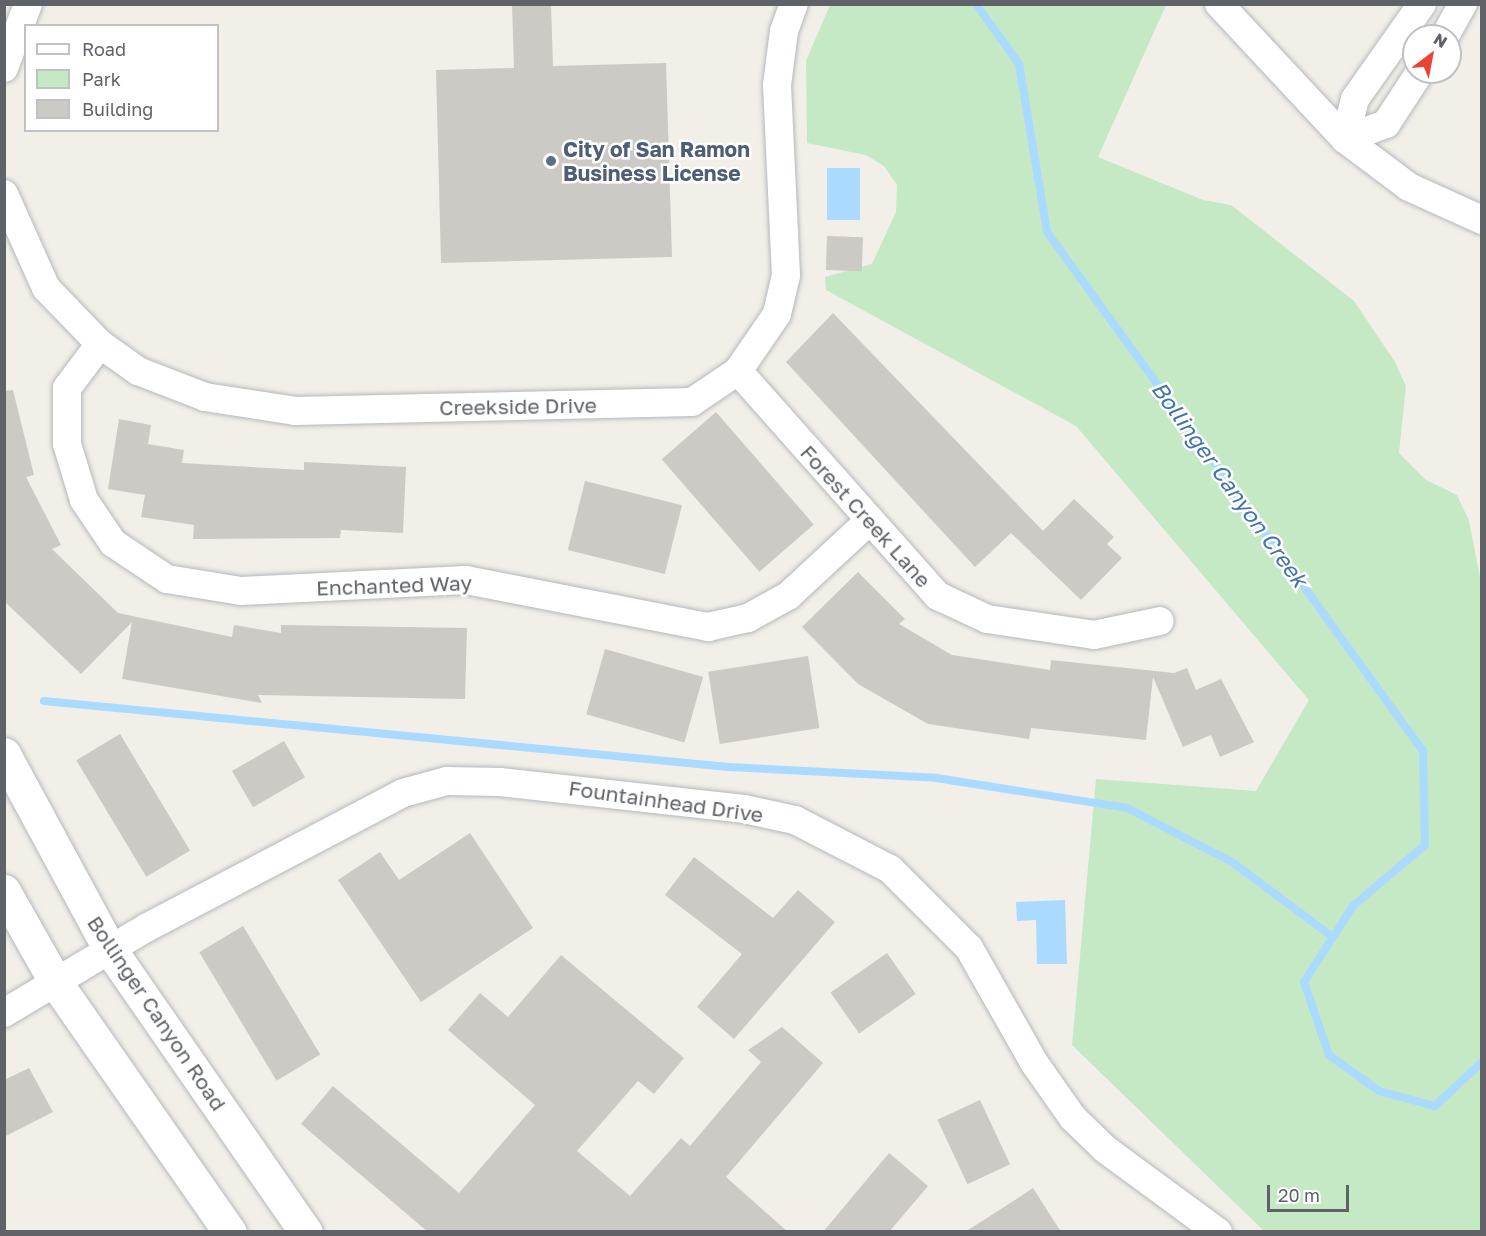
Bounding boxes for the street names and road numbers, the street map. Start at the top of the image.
street label: Creekside Drive [439,392,597,420]
street label: Forest Creek Lane [796,440,936,592]
street label: Enchanted Way [316,570,472,600]
street label: Fountainhead Drive [567,775,765,827]
street label: Bollinger Canyon Road [82,911,232,1115]

